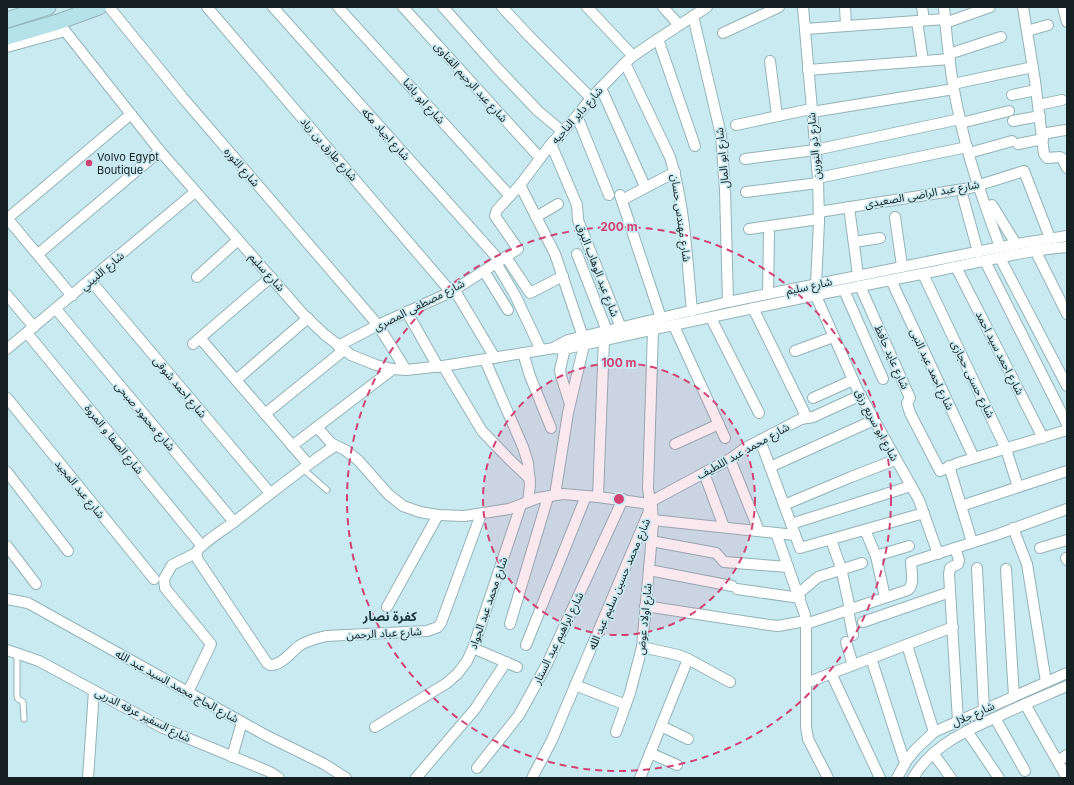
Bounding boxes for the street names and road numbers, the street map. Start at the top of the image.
street label: شارع عبد الرحيم القناوى [430,39,511,127]
street label: شارع ابو باشا [399,75,448,128]
street label: شارع داير الناحيه [548,83,607,147]
street label: شارع اجياد مكه [358,105,414,164]
street label: شارع ذو النورين [804,111,825,180]
street label: شارع طارق بن زياد [297,114,361,185]
street label: شارع ابو المال [712,126,733,189]
street label: شارع الثوره [220,145,263,190]
street label: شارع مهندس حسان [667,173,694,263]
street label: شارع عبد الراضى الصعيدى [864,177,981,212]
street label: شارع عبد الوهاب البرق [573,221,622,319]
street label: شارع اللبيني [77,248,129,295]
street label: شارع سليم [245,250,288,296]
street label: شارع سليم [785,274,834,300]
street label: شارع مصطفى المصرى [371,276,468,335]
street label: شارع احمد سيد احمد [972,309,1027,398]
street label: شارع عايد حافظ [871,323,913,392]
street label: شارع احمد عبد النبى [906,326,957,413]
street label: شارع حسنى حجازى [947,338,998,421]
street label: شارع احمد شوقى [150,353,210,421]
street label: شارع محمود صبحى [111,379,178,454]
street label: شارع ابو سريع رزق [851,387,902,464]
street label: شارع الصفا و المروة [81,401,147,478]
street label: شارع محمد عبد اللطيف [694,420,793,483]
street label: شارع عبد المجيد [51,457,108,522]
street label: شارع محمد حسين سليم عبد الله [585,516,655,653]
street label: شارع محمد عبد الجواد [466,555,511,651]
street label: شارع اولاد عوض [633,582,656,656]
street label: شارع ابراهيم عبد الستار [529,589,588,688]
street label: شارع عباد الرحمن [346,624,423,643]
street label: شارع الحاج محمد السيد عبد الله [112,646,241,727]
street label: شارع السفير عرفه الدربى [92,685,193,746]
street label: شارع جلال [949,698,997,731]

